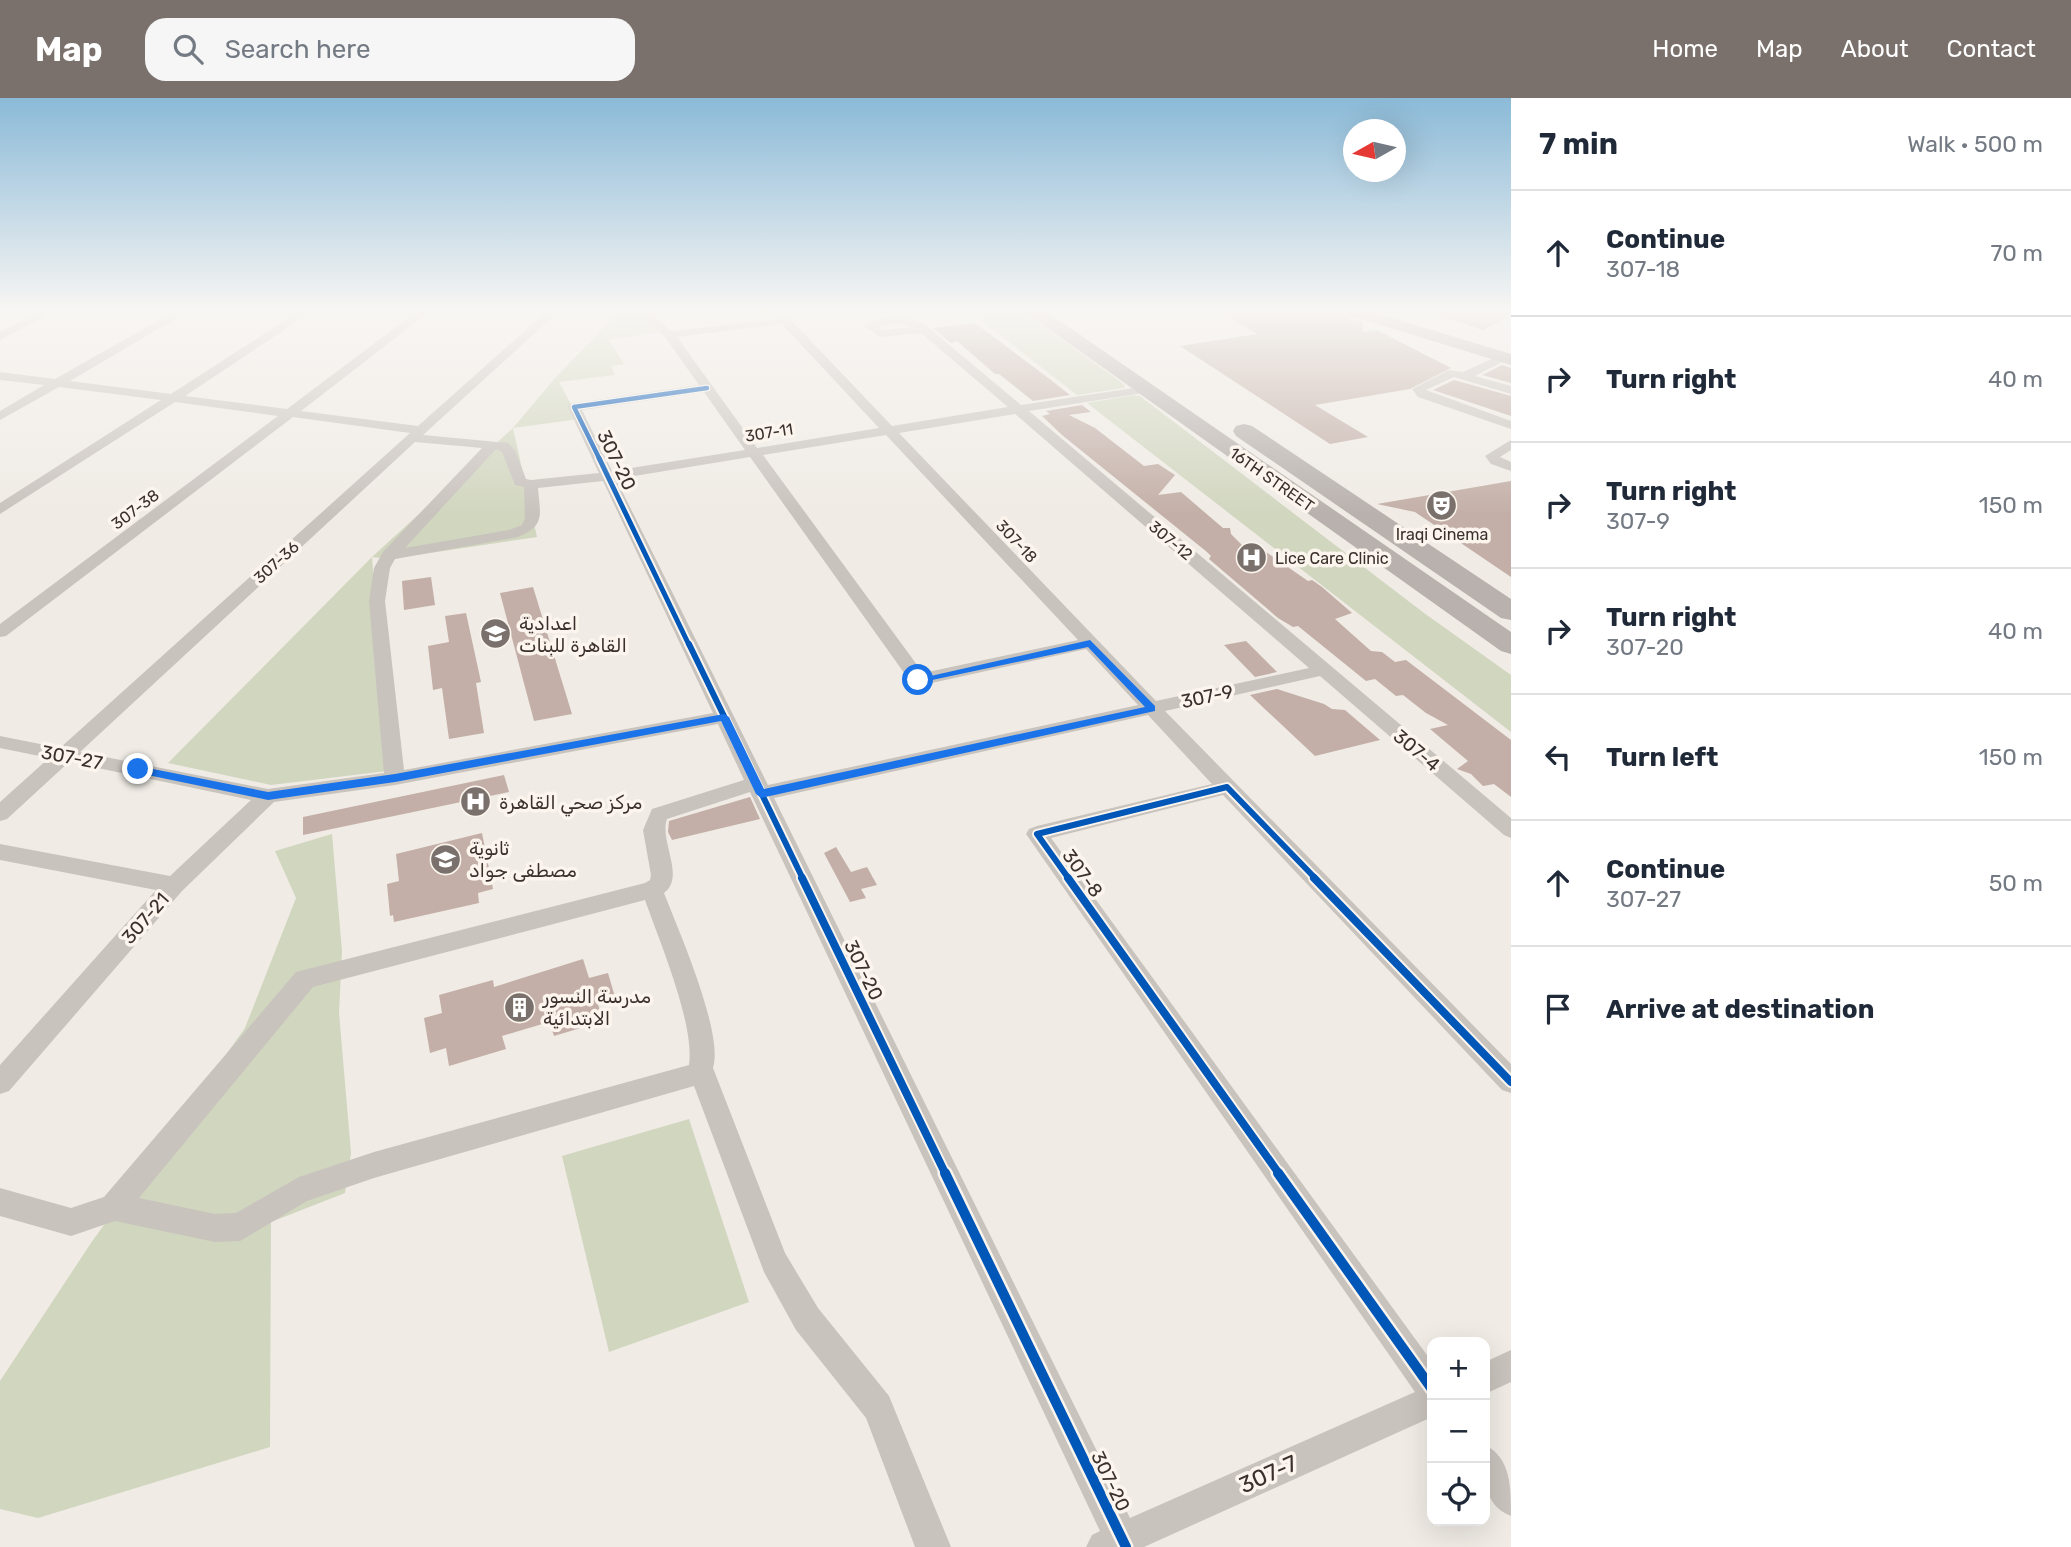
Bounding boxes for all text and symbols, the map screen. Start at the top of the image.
search box [145,18,635,81]
text: Map [35,30,103,69]
icon: search [169,30,207,68]
text: Search here [225,34,370,65]
text: Home [1652,35,1718,63]
text: Map [1756,35,1803,63]
text: About [1841,35,1909,63]
text: Contact [1947,35,2036,63]
north arrow [1343,119,1406,182]
text: 7 min [1539,126,1618,162]
text: Walk · 500 m [1907,130,2043,158]
text: Continue [1606,224,1725,255]
icon: ahead [1539,234,1577,272]
text: 70 m [1991,239,2043,267]
text: 307-18 [1606,255,1680,283]
icon: right [1539,360,1577,398]
text: Turn right [1606,364,1736,395]
text: 40 m [1988,365,2043,393]
street label: 307-11 [744,419,794,446]
street label: 307-20 [592,426,641,494]
street label: 16TH STREET [1226,443,1318,515]
text: Turn right [1606,476,1736,507]
street label: 307-38 [108,485,163,533]
icon: right [1539,486,1577,524]
theatre icon: Iraqi Cinema [1425,488,1459,522]
text: 150 m [1979,491,2043,519]
text: 307-9 [1606,507,1670,535]
street label: 307-18 [992,516,1041,567]
street label: 307-12 [1145,517,1196,564]
place label: Iraqi Cinema [1396,525,1488,544]
street label: 307-36 [250,537,303,588]
hospital icon: Lice Care Clinic [1235,541,1269,575]
place label: Lice Care Clinic [1275,549,1389,568]
text: Turn right [1606,602,1736,633]
place label: اعدادية القاهرة للبنات [519,612,627,657]
icon: right [1539,612,1577,650]
school or university icon: اعدادية القاهرة للبنات [479,617,513,651]
text: 40 m [1988,617,2043,645]
text: 307-20 [1606,633,1684,661]
route start [902,664,933,695]
street label: 307-9 [1179,680,1235,713]
street label: 307-4 [1389,724,1445,777]
icon: left [1539,738,1577,776]
street label: 307-27 [39,740,105,775]
text: Turn left [1606,742,1718,773]
text: 150 m [1979,743,2043,771]
route end [122,753,153,784]
hospital icon: مركز صحي القاهرة [459,785,493,819]
place label: مركز صحي القاهرة [499,791,642,817]
place label: ثانوية مصطفى جواد [469,837,577,882]
school or university icon: ثانوية مصطفى جواد [429,842,463,876]
street label: 307-8 [1057,845,1108,902]
text: Continue [1606,854,1725,885]
icon: ahead [1539,864,1577,902]
text: 50 m [1989,869,2043,897]
text: 307-27 [1606,885,1681,913]
street label: 307-21 [117,888,174,949]
street label: 307-20 [839,936,888,1004]
place label: مدرسة النسور الابتدائية [542,985,651,1030]
building icon: مدرسة النسور الابتدائية [503,990,537,1024]
icon: arrive [1539,990,1577,1028]
text: Arrive at destination [1606,994,1874,1025]
map controls [1427,1337,1490,1526]
button: + [1427,1337,1490,1400]
button: − [1427,1400,1490,1463]
street label: 307-20 [1086,1447,1135,1515]
street label: 307-7 [1234,1449,1302,1499]
button: locate [1427,1463,1490,1526]

